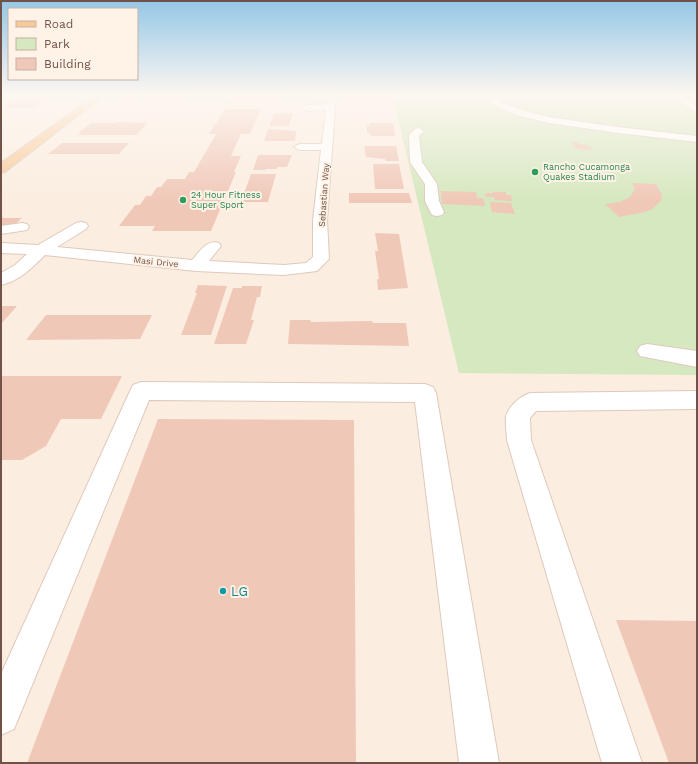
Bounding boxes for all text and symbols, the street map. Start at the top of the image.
legend [8,8,138,80]
text: Road [44,17,73,31]
text: Park [44,37,70,51]
text: Building [44,57,91,71]
street label: Sebastian Way [317,162,331,227]
place label: Rancho Cucamonga Quakes Stadium [543,162,630,182]
marker: Rancho Cucamonga Quakes Stadium [530,167,540,177]
place label: 24 Hour Fitness Super Sport [191,190,261,210]
marker: 24 Hour Fitness Super Sport [178,195,188,205]
street label: Masi Drive [133,255,179,269]
place label: LG [231,584,248,599]
marker: LG [218,586,228,596]

